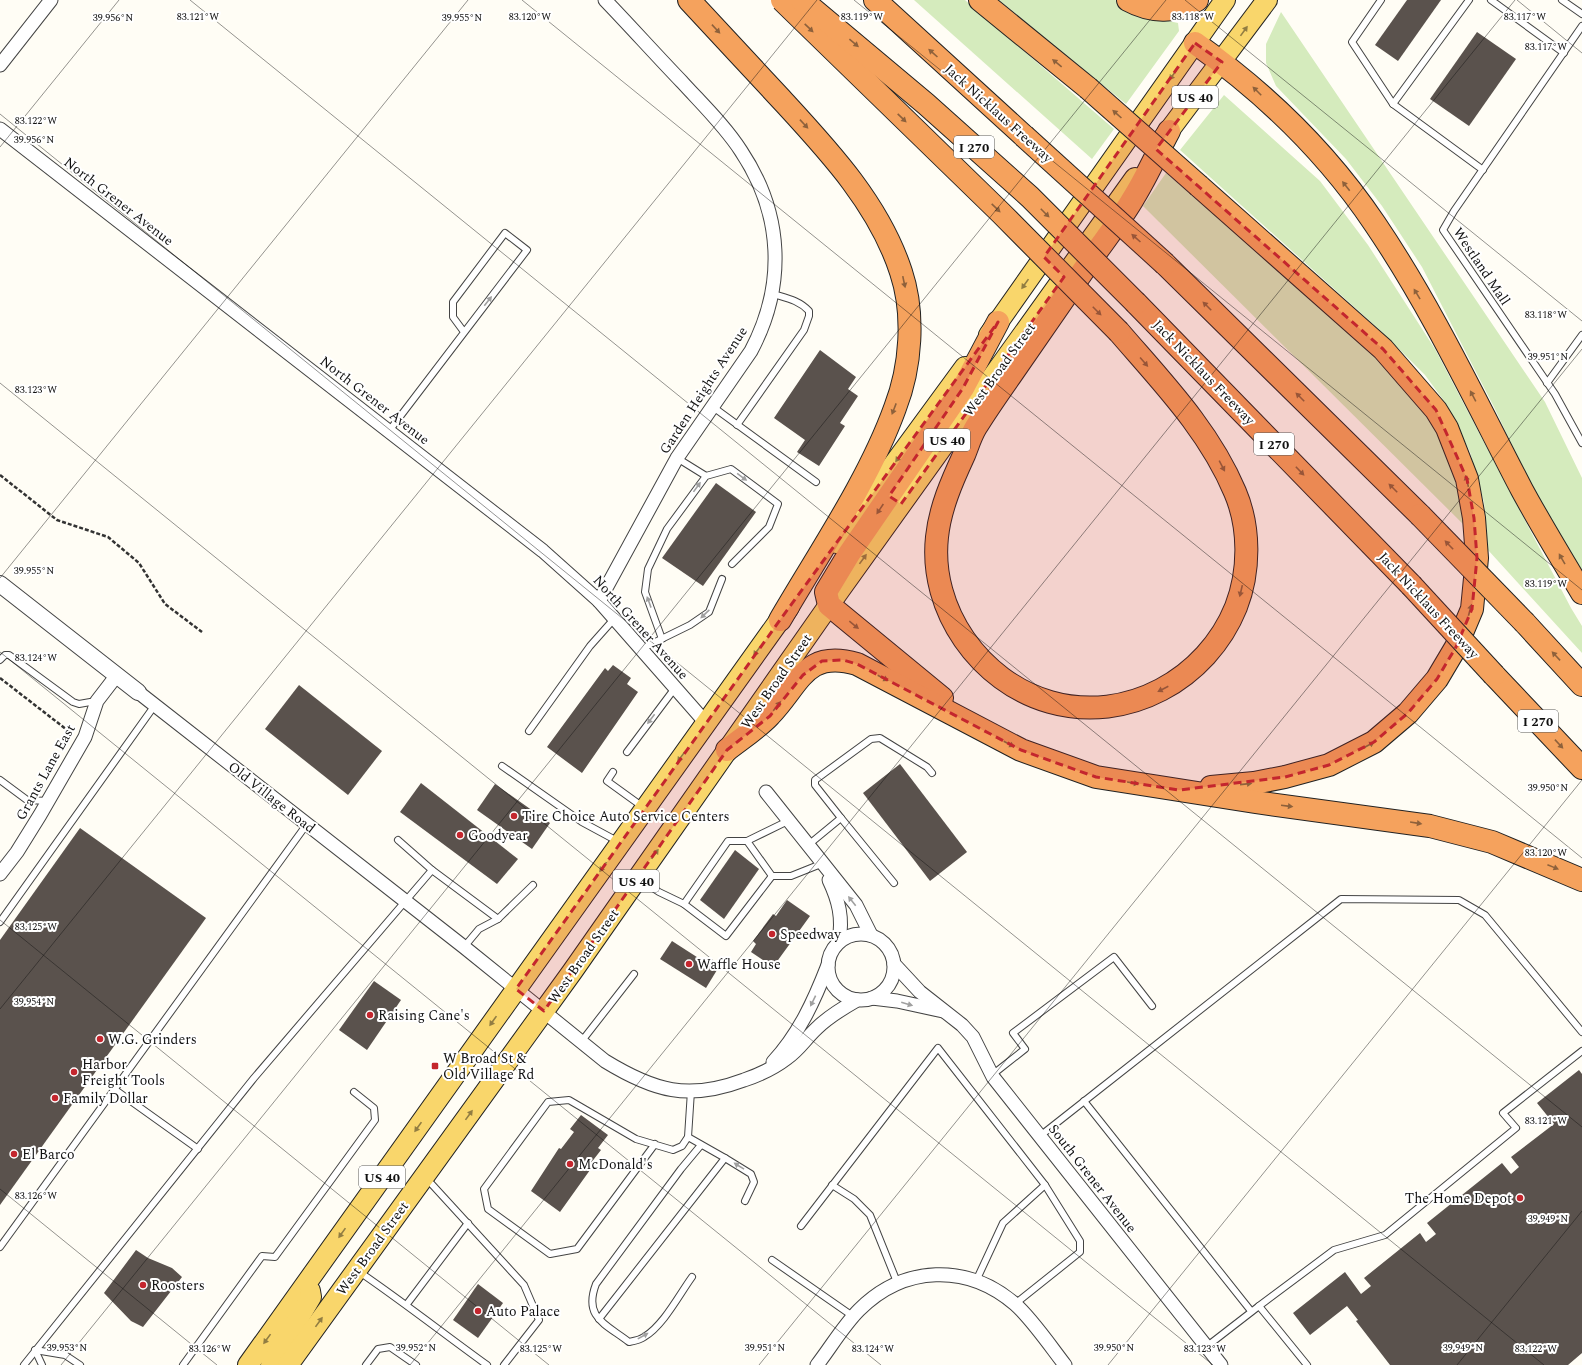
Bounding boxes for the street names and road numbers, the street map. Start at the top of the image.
street label: Jack Nicklaus Freeway [940,59,1058,169]
road number: US 40 [1172,86,1218,108]
road number: I 270 [954,136,994,158]
street label: North Grener Avenue [59,152,178,251]
street label: Westland Mall [1448,223,1515,309]
street label: Jack Nicklaus Freeway [1148,315,1261,431]
street label: West Broad Street [958,318,1041,421]
street label: Garden Heights Avenue [654,322,753,458]
street label: North Grener Avenue [315,351,434,450]
road number: US 40 [924,429,970,451]
road number: I 270 [1254,433,1294,455]
street label: Jack Nicklaus Freeway [1373,547,1485,664]
street label: North Grener Avenue [588,570,693,684]
street label: West Broad Street [736,629,817,733]
road number: I 270 [1518,710,1558,732]
street label: Grants Lane East [10,720,81,824]
street label: Old Village Road [224,757,320,838]
road number: US 40 [613,870,659,892]
street label: West Broad Street [543,904,624,1008]
street label: South Grener Avenue [1043,1119,1142,1237]
road number: US 40 [359,1166,405,1188]
street label: West Broad Street [331,1197,414,1300]

